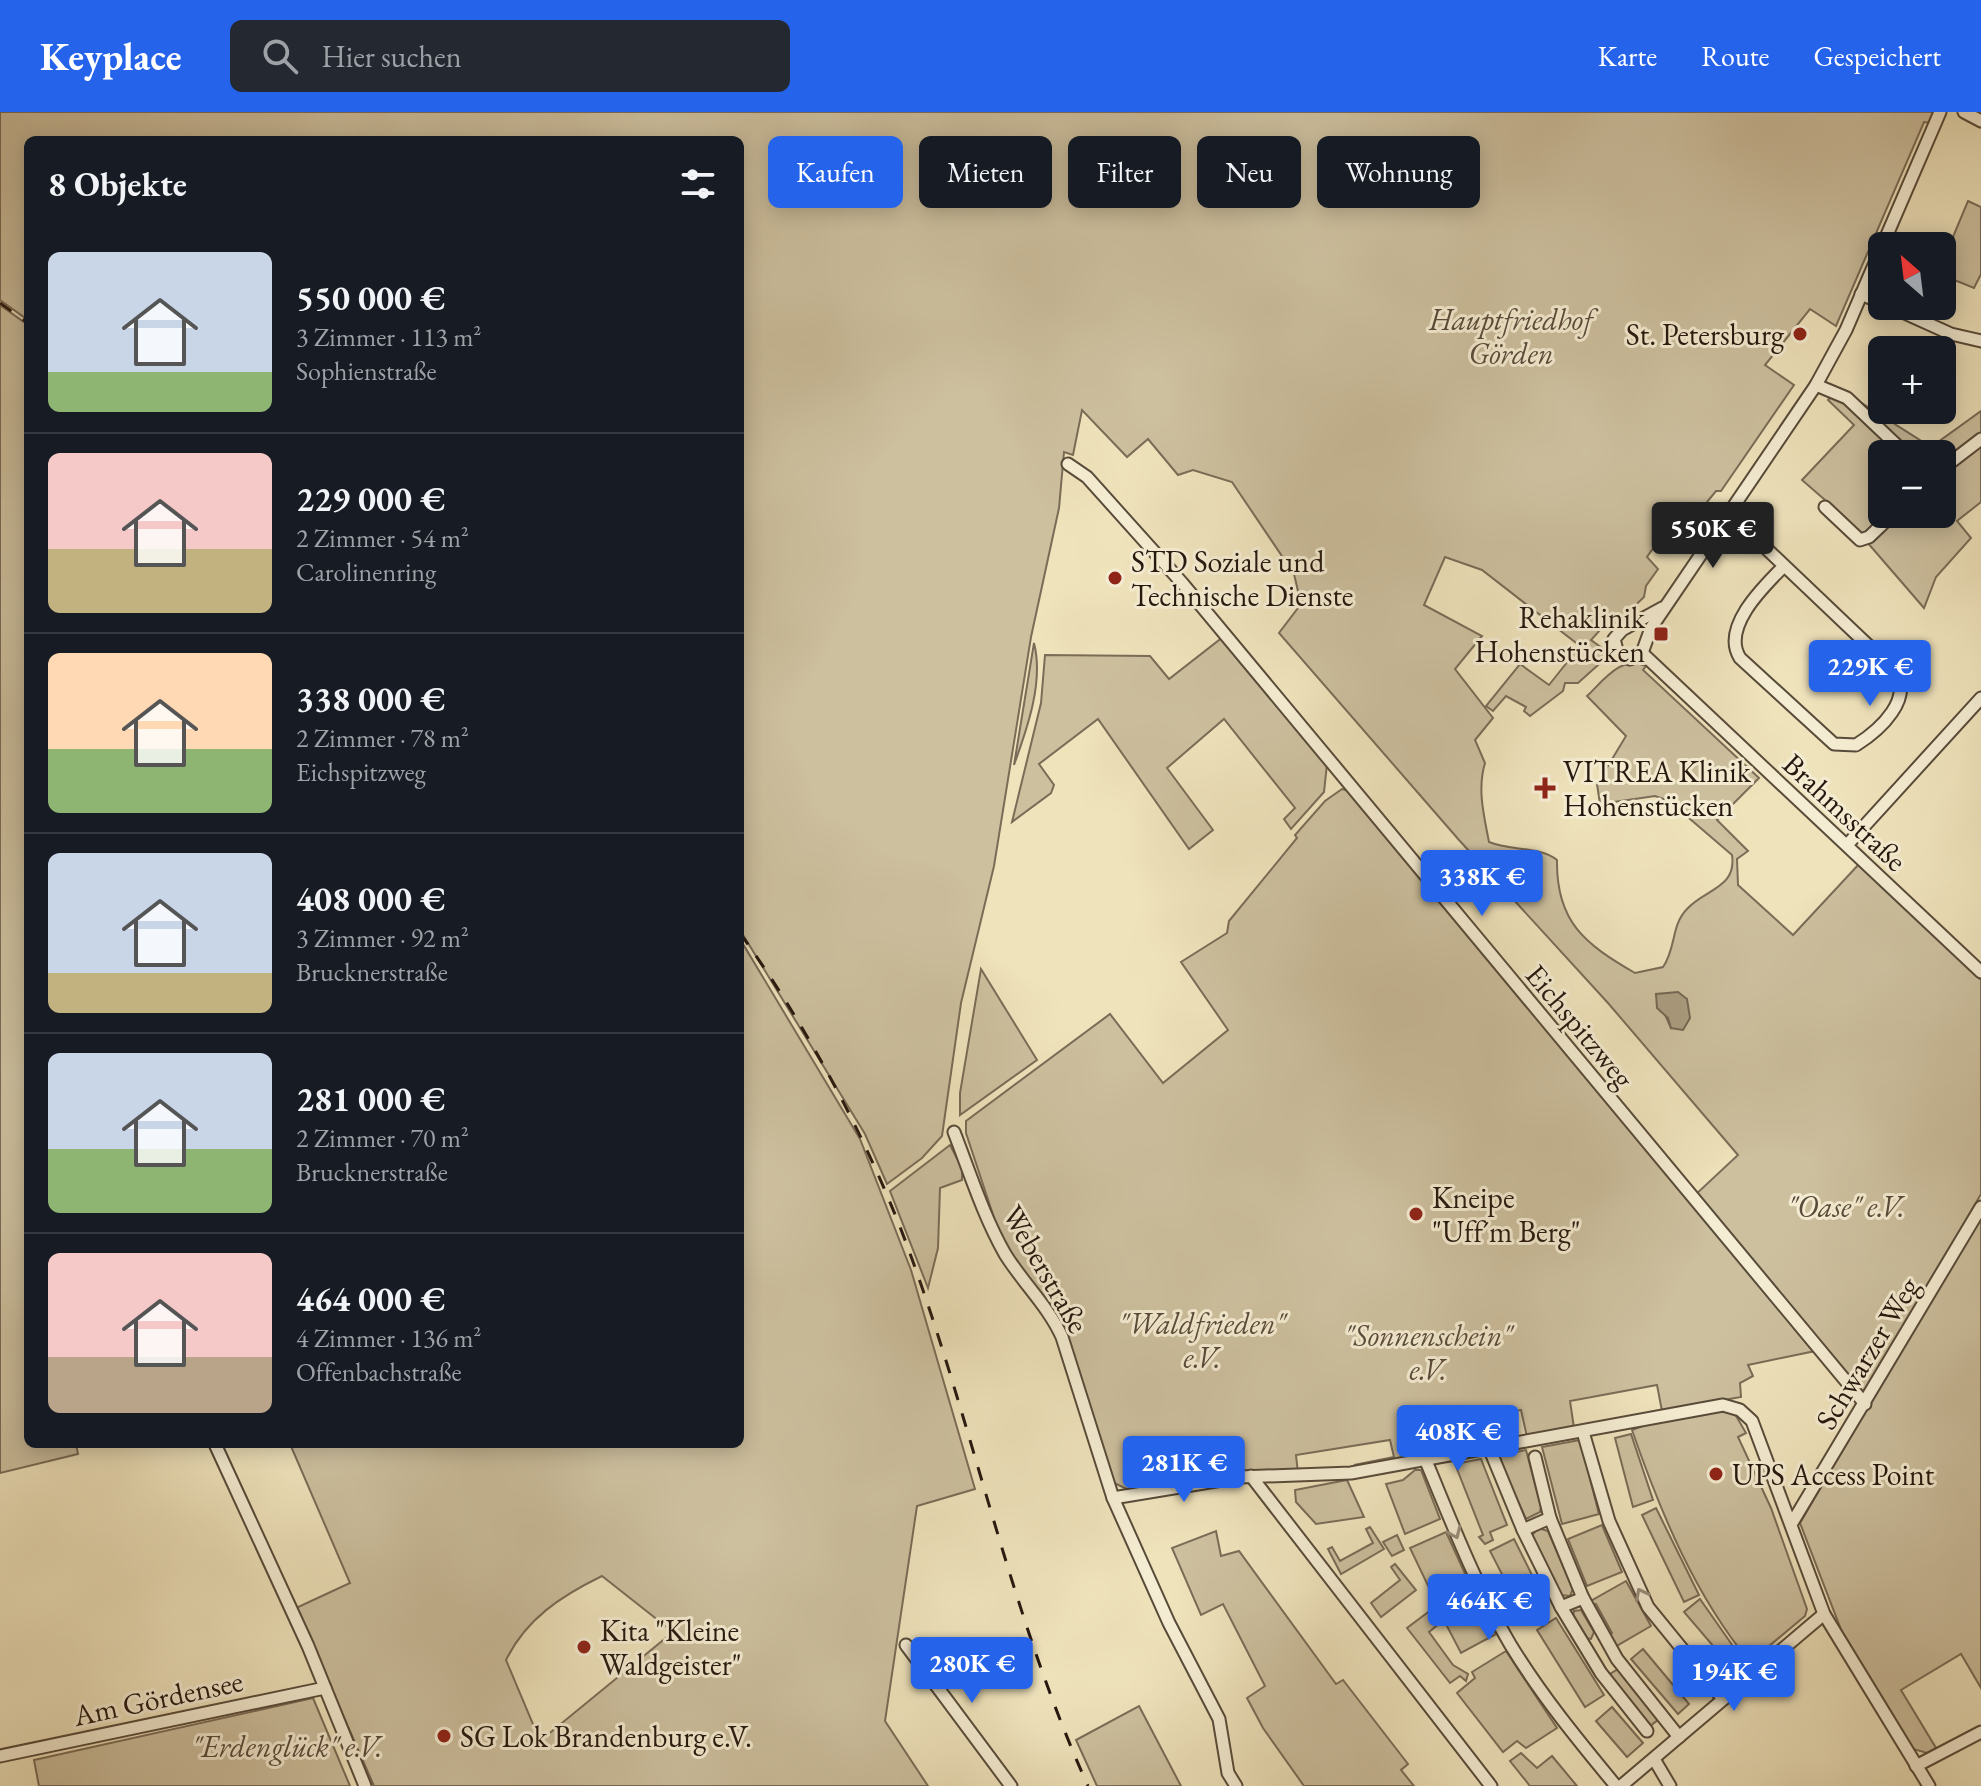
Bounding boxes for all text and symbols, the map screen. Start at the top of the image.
search box [230,20,790,92]
text: Keyplace [40,32,182,81]
icon: search [258,34,302,78]
text: Hier suchen [322,37,462,76]
text: Karte [1598,38,1657,74]
text: Route [1701,38,1769,74]
text: Gespeichert [1813,38,1941,74]
chip: Kaufen [768,136,903,208]
chip: Mieten [919,136,1052,208]
chip: Filter [1068,136,1181,208]
chip: Neu [1197,136,1301,208]
chip: Wohnung [1317,136,1480,208]
text: 8 Objekte [48,162,187,206]
icon: filters [676,162,720,206]
north arrow [1868,232,1956,320]
map controls [1868,232,1956,528]
text: 550 000 € [296,276,445,320]
icon: home [112,284,208,380]
park label: Hauptfriedhof Görden [1428,300,1599,373]
place label: St. Petersburg [1626,315,1785,354]
text: 3 Zimmer · 113 m² [296,320,481,354]
marker: St. Petersburg [1791,325,1809,343]
button: + [1868,336,1956,424]
text: Sophienstraße [296,354,437,388]
button: − [1868,440,1956,528]
text: 229 000 € [296,477,445,521]
icon: home [112,485,208,581]
pin: 550K € [1648,502,1778,570]
text: 550K € [1670,511,1756,545]
text: 2 Zimmer · 54 m² [296,521,469,555]
place label: STD Soziale und Technische Dienste [1131,542,1354,615]
text: Carolinenring [296,555,436,589]
marker: STD Soziale und Technische Dienste [1106,569,1124,587]
place label: Rehaklinik Hohenstücken [1475,598,1646,671]
marker: Rehaklinik Hohenstücken [1652,625,1670,643]
pin: 229K € [1805,640,1935,708]
text: 229K € [1827,649,1913,683]
text: 338 000 € [296,677,445,721]
icon: home [112,685,208,781]
text: 2 Zimmer · 78 m² [296,721,469,755]
street label: Brahmsstraße [1775,745,1915,879]
place label: VITREA Klinik Hohenstücken [1563,752,1752,825]
text: Eichspitzweg [296,755,426,789]
marker: VITREA Klinik Hohenstücken [1534,777,1556,799]
pin: 338K € [1417,850,1547,918]
text: 338K € [1439,859,1525,893]
text: 408 000 € [296,877,445,921]
icon: home [112,885,208,981]
text: 3 Zimmer · 92 m² [296,921,469,955]
text: Brucknerstraße [296,955,448,989]
street label: Eichspitzweg [1517,956,1644,1097]
text: 281 000 € [296,1077,445,1121]
icon: home [112,1085,208,1181]
text: 2 Zimmer · 70 m² [296,1121,469,1155]
text: Brucknerstraße [296,1155,448,1189]
place label: Kneipe "Uff´m Berg" [1432,1178,1581,1251]
park label: "Oase" e.V. [1787,1187,1906,1226]
street label: Weberstraße [994,1198,1098,1340]
marker: Kneipe "Uff´m Berg" [1407,1205,1425,1223]
street label: Schwarzer Weg [1806,1269,1928,1436]
text: 464 000 € [296,1277,445,1321]
icon: home [112,1285,208,1381]
park label: "Waldfrieden" e.V. [1119,1304,1288,1377]
park label: "Sonnenschein" e.V. [1344,1316,1515,1389]
text: 4 Zimmer · 136 m² [296,1321,481,1355]
text: Offenbachstraße [296,1355,462,1389]
pin: 408K € [1393,1405,1523,1473]
text: 408K € [1415,1414,1501,1448]
pin: 281K € [1119,1436,1249,1504]
text: 281K € [1141,1445,1227,1479]
place label: UPS Access Point [1732,1455,1935,1494]
marker: UPS Access Point [1707,1465,1725,1483]
one-way arrow [1445,1525,1461,1540]
pin: 464K € [1424,1574,1554,1642]
text: 464K € [1446,1583,1532,1617]
one-way arrow [1635,1588,1651,1602]
place label: Kita "Kleine Waldgeister" [600,1611,742,1684]
pin: 280K € [907,1637,1037,1705]
marker: Kita "Kleine Waldgeister" [575,1638,593,1656]
pin: 194K € [1669,1645,1799,1713]
text: 280K € [929,1646,1015,1680]
text: 194K € [1691,1654,1777,1688]
street label: Am Gördensee [69,1661,246,1735]
place label: SG Lok Brandenburg e.V. [460,1717,752,1756]
park label: "Erdenglück" e.V. [192,1727,384,1766]
marker: SG Lok Brandenburg e.V. [435,1727,453,1745]

